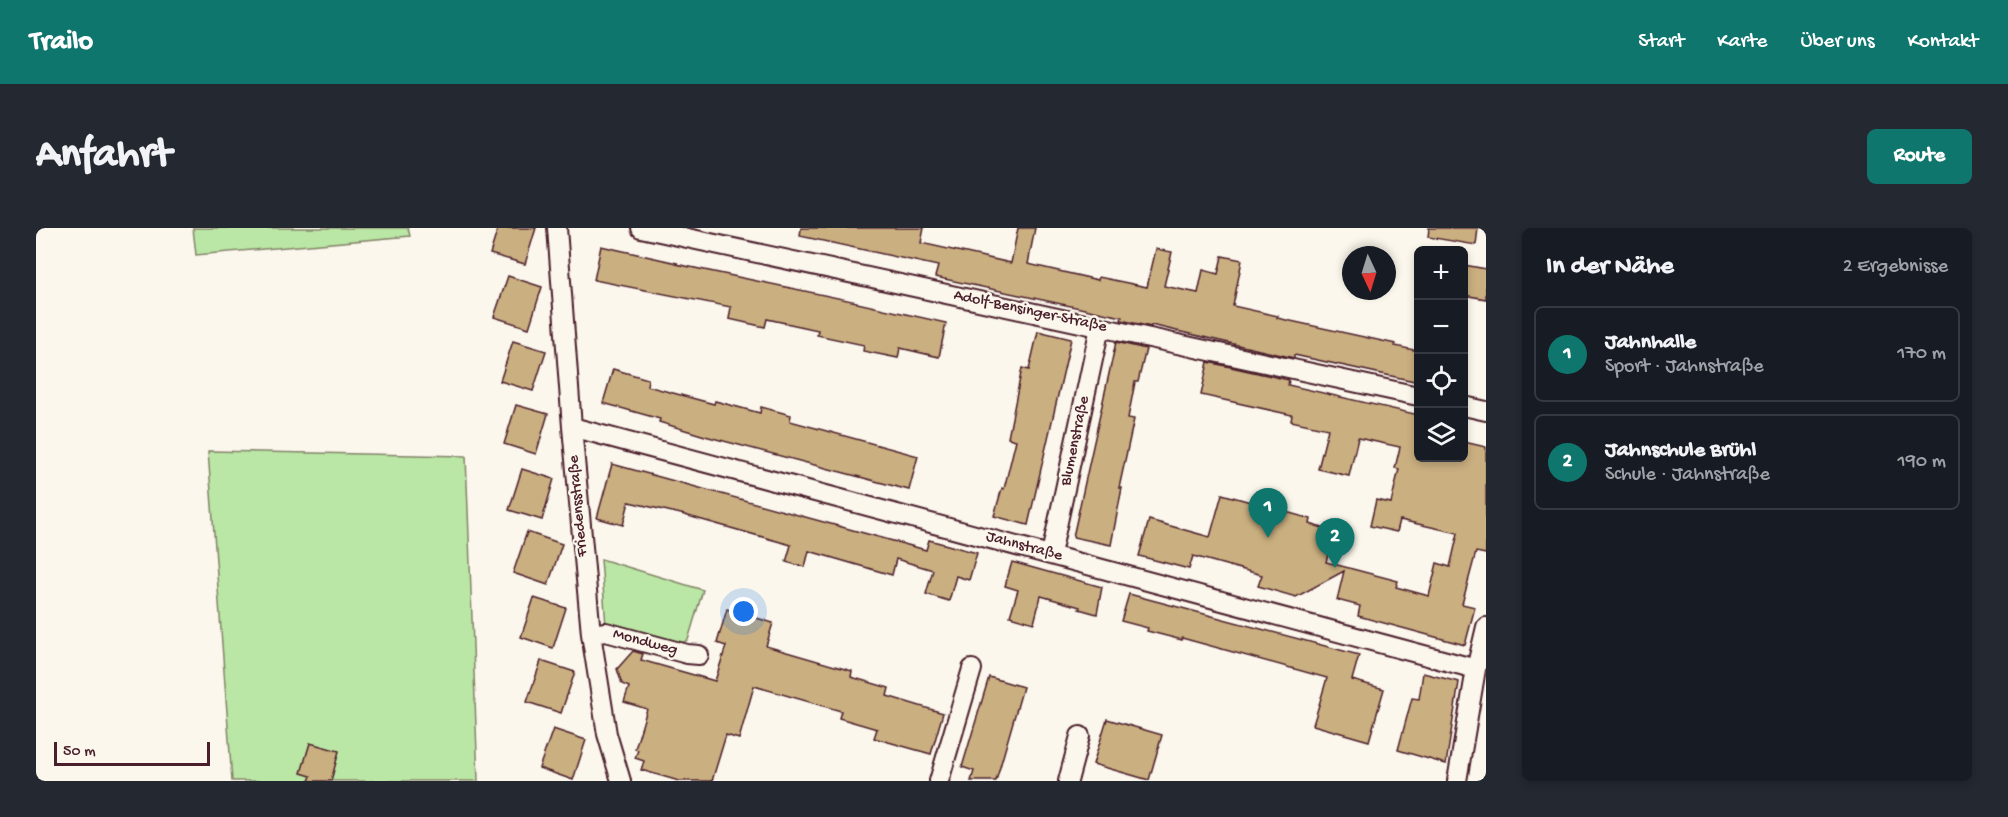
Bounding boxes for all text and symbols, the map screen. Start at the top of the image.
text: Trailo [30,26,93,59]
text: Start [1638,30,1684,55]
text: Karte [1717,30,1767,55]
text: Über uns [1800,30,1874,55]
text: Kontakt [1907,30,1978,55]
button: Route [1867,129,1972,184]
text: Anfahrt [36,132,171,181]
north arrow [1342,246,1396,300]
map controls [1414,246,1468,462]
button: + [1414,246,1468,300]
text: In der Nähe [1546,252,1674,283]
text: 2 Ergebnisse [1843,256,1948,279]
street label: Adolf-Bensinger-Straße [952,286,1109,338]
button: − [1414,300,1468,354]
text: Jahnhalle [1605,330,1696,356]
text: 1 [1563,343,1572,366]
text: 170 m [1897,343,1946,366]
button: locate [1414,354,1468,408]
text: Sport · Jahnstraße [1605,356,1764,379]
street label: Blumenstraße [1057,394,1095,489]
button: layers [1414,408,1468,462]
text: Jahnschule Brühl [1605,438,1756,464]
text: 2 [1563,451,1572,474]
text: 190 m [1898,451,1946,474]
street label: Friedensstraße [565,454,593,558]
text: Schule · Jahnstraße [1605,464,1770,487]
pin: 1 [1248,488,1288,538]
pin: 2 [1316,518,1354,568]
street label: Jahnstraße [984,528,1065,567]
your location [729,597,758,626]
street label: Mondweg [611,625,679,661]
scale bar [54,739,210,766]
text: 50 m [63,743,96,762]

